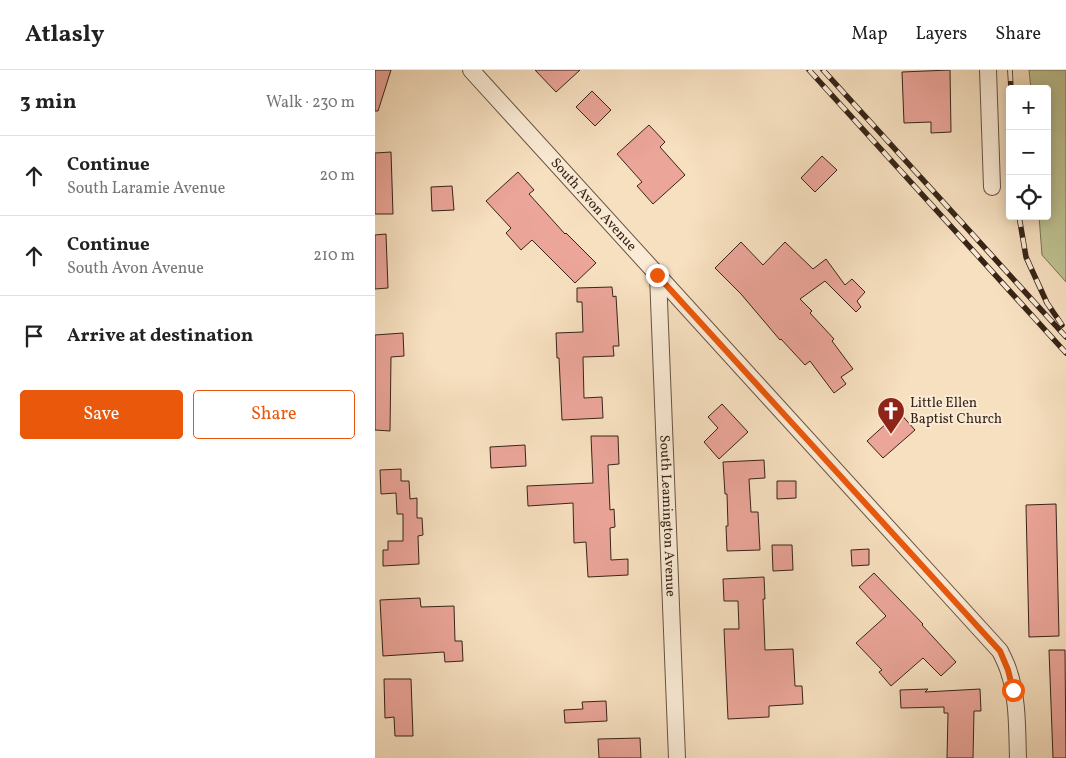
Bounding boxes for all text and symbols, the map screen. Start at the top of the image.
text: Atlasly [25,18,104,52]
text: Map [851,22,887,47]
text: Layers [915,22,967,47]
text: Share [995,22,1041,47]
map controls [1006,85,1051,220]
button: + [1006,85,1051,130]
text: 3 min [20,88,76,117]
text: Walk · 230 m [266,92,355,114]
button: − [1006,130,1051,175]
text: Continue [67,152,150,178]
street label: South Avon Avenue [546,154,641,256]
icon: ahead [20,162,48,190]
text: 20 m [320,165,355,187]
button: locate [1006,175,1051,220]
text: South Laramie Avenue [67,178,225,200]
text: Continue [67,232,150,258]
icon: ahead [20,242,48,270]
text: 210 m [313,245,355,267]
text: South Avon Avenue [67,258,204,280]
route end [646,264,669,287]
icon: arrive [20,322,48,350]
text: Arrive at destination [67,323,253,349]
button: Save [20,390,183,439]
button: Share [193,390,355,439]
place label: Little Ellen Baptist Church [910,394,1002,429]
church icon: Little Ellen Baptist Church [876,396,906,435]
street label: South Leamington Avenue [655,434,680,597]
route start [1002,679,1025,702]

